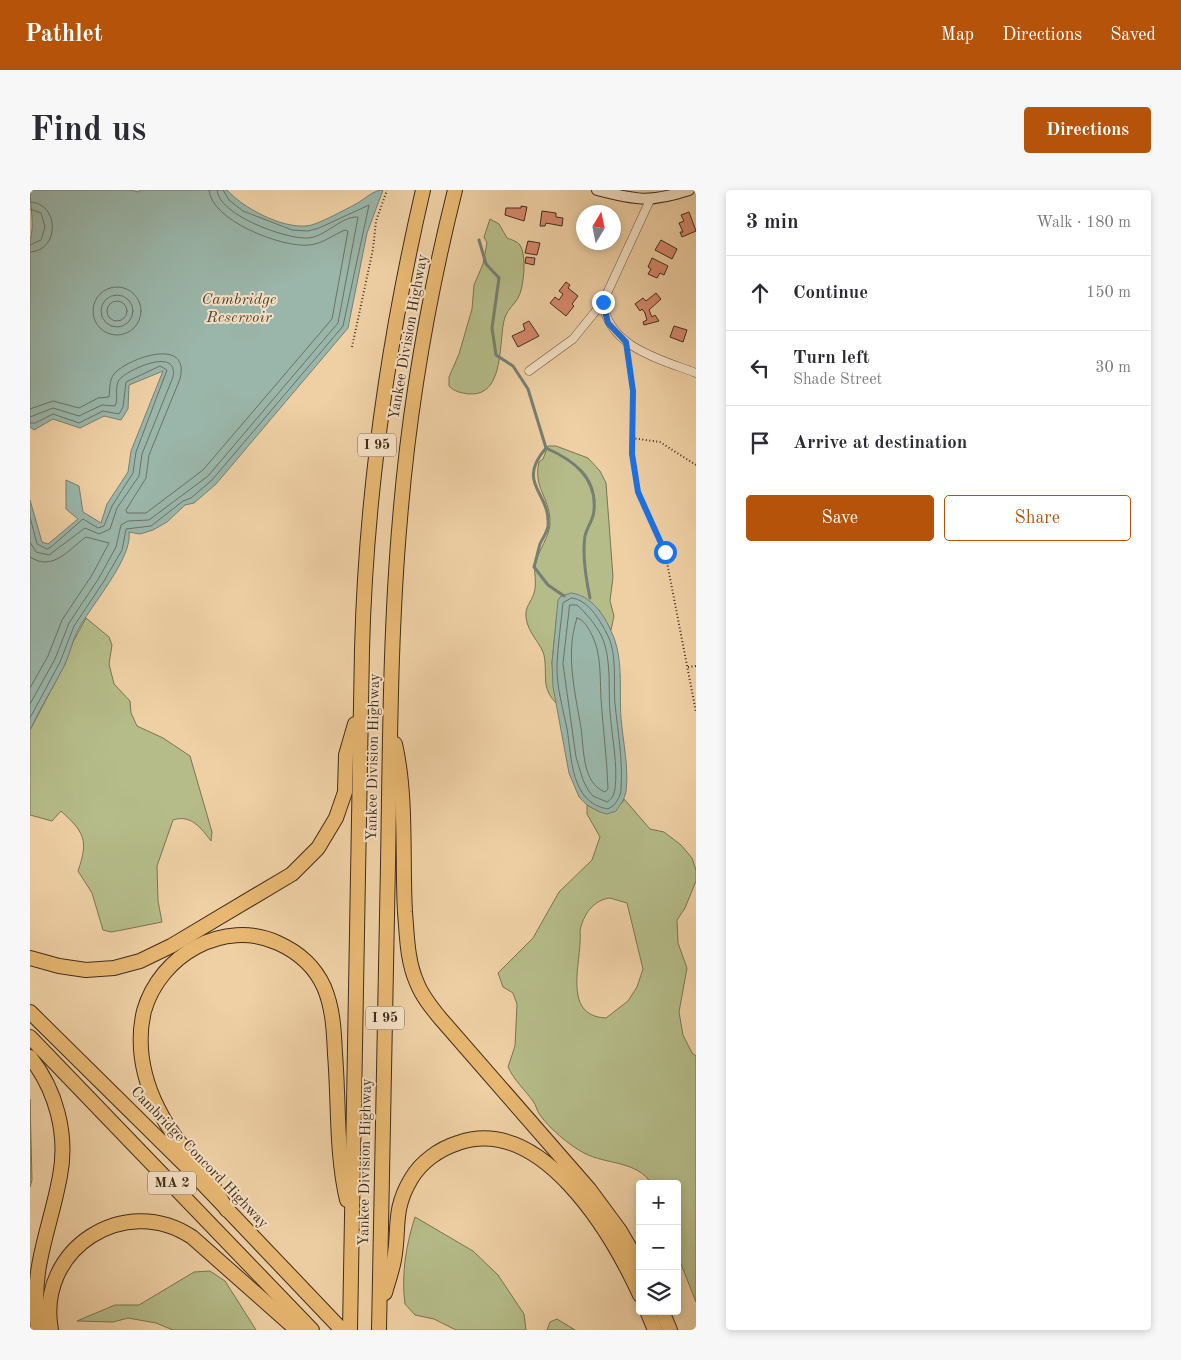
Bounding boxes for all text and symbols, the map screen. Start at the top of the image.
text: Pathlet [25,23,103,47]
text: Map [941,26,974,44]
text: Directions [1002,26,1082,44]
text: Saved [1110,26,1156,44]
button: Directions [1024,107,1151,153]
text: Find us [30,113,146,148]
north arrow [576,205,621,250]
text: 3 min [746,212,799,233]
text: Walk · 180 m [1036,215,1131,231]
street label: Yankee Division Highway [387,253,431,421]
icon: ahead [746,279,774,307]
text: Continue [793,284,868,303]
text: 150 m [1086,285,1131,301]
route end [592,291,615,314]
water label: Cambridge Reservoir [202,292,277,326]
text: Turn left [793,349,870,368]
icon: left [746,354,774,382]
text: 30 m [1095,360,1131,376]
text: Shade Street [793,372,882,388]
icon: arrive [746,429,774,457]
road number: I 95 [358,434,396,456]
text: Arrive at destination [793,434,967,453]
button: Save [746,495,934,541]
button: Share [944,495,1131,541]
route start [654,541,677,564]
street label: Yankee Division Highway [365,673,383,841]
road number: I 95 [366,1006,404,1030]
street label: Yankee Division Highway [357,1078,375,1246]
street label: Cambridge Concord Highway [127,1084,271,1232]
road number: MA 2 [148,1171,196,1194]
map controls [636,1180,681,1315]
button: + [636,1180,681,1225]
button: − [636,1225,681,1270]
button: layers [636,1270,681,1315]

